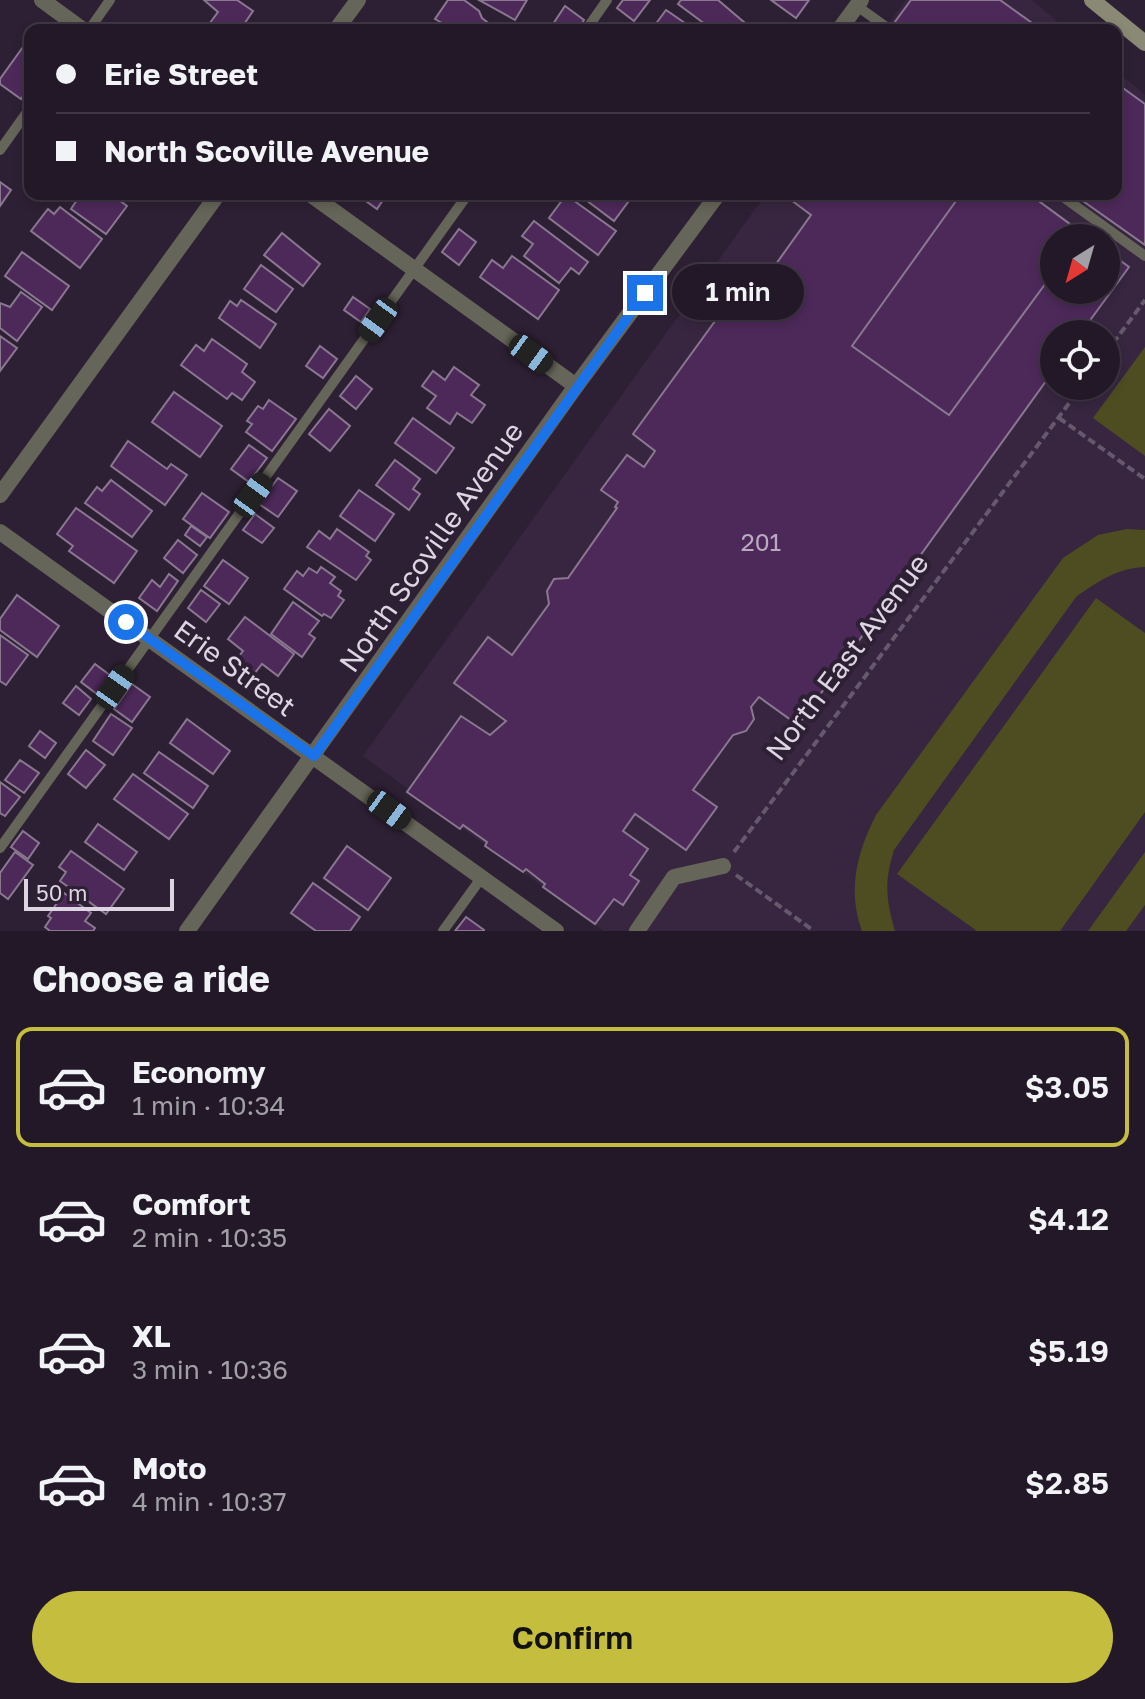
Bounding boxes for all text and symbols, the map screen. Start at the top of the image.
text: Erie Street [104,56,258,92]
text: North Scoville Avenue [104,133,429,169]
north arrow [1040,224,1120,304]
map controls [1040,224,1120,400]
callout: 1 min [673,265,805,321]
route end [627,275,663,311]
text: 1 min [705,276,771,307]
car [354,294,402,346]
button: locate [1040,320,1120,400]
car [505,330,557,378]
street label: North Scoville Avenue [332,415,529,678]
car [229,469,277,521]
house number: 201 [741,527,781,556]
street label: North East Avenue [758,547,935,766]
route start [108,604,144,640]
street label: Erie Street [168,613,302,723]
car [91,660,139,714]
car [363,786,415,834]
scale bar [24,875,174,911]
text: 50 m [36,879,87,906]
text: Choose a ride [32,957,270,1000]
icon: car [36,1051,108,1123]
text: Economy [132,1054,266,1090]
text: $3.05 [1025,1069,1109,1105]
text: 1 min · 10:34 [132,1090,285,1121]
icon: car [36,1183,108,1255]
text: Comfort [132,1186,251,1222]
text: $4.12 [1028,1201,1109,1237]
text: 2 min · 10:35 [132,1222,287,1253]
icon: car [36,1315,108,1387]
text: XL [132,1318,171,1354]
text: $5.19 [1028,1333,1109,1369]
text: 3 min · 10:36 [132,1354,288,1385]
icon: car [36,1447,108,1519]
text: Moto [132,1450,207,1486]
text: $2.85 [1025,1465,1109,1501]
text: 4 min · 10:37 [132,1486,287,1517]
button: Confirm [32,1591,1113,1683]

